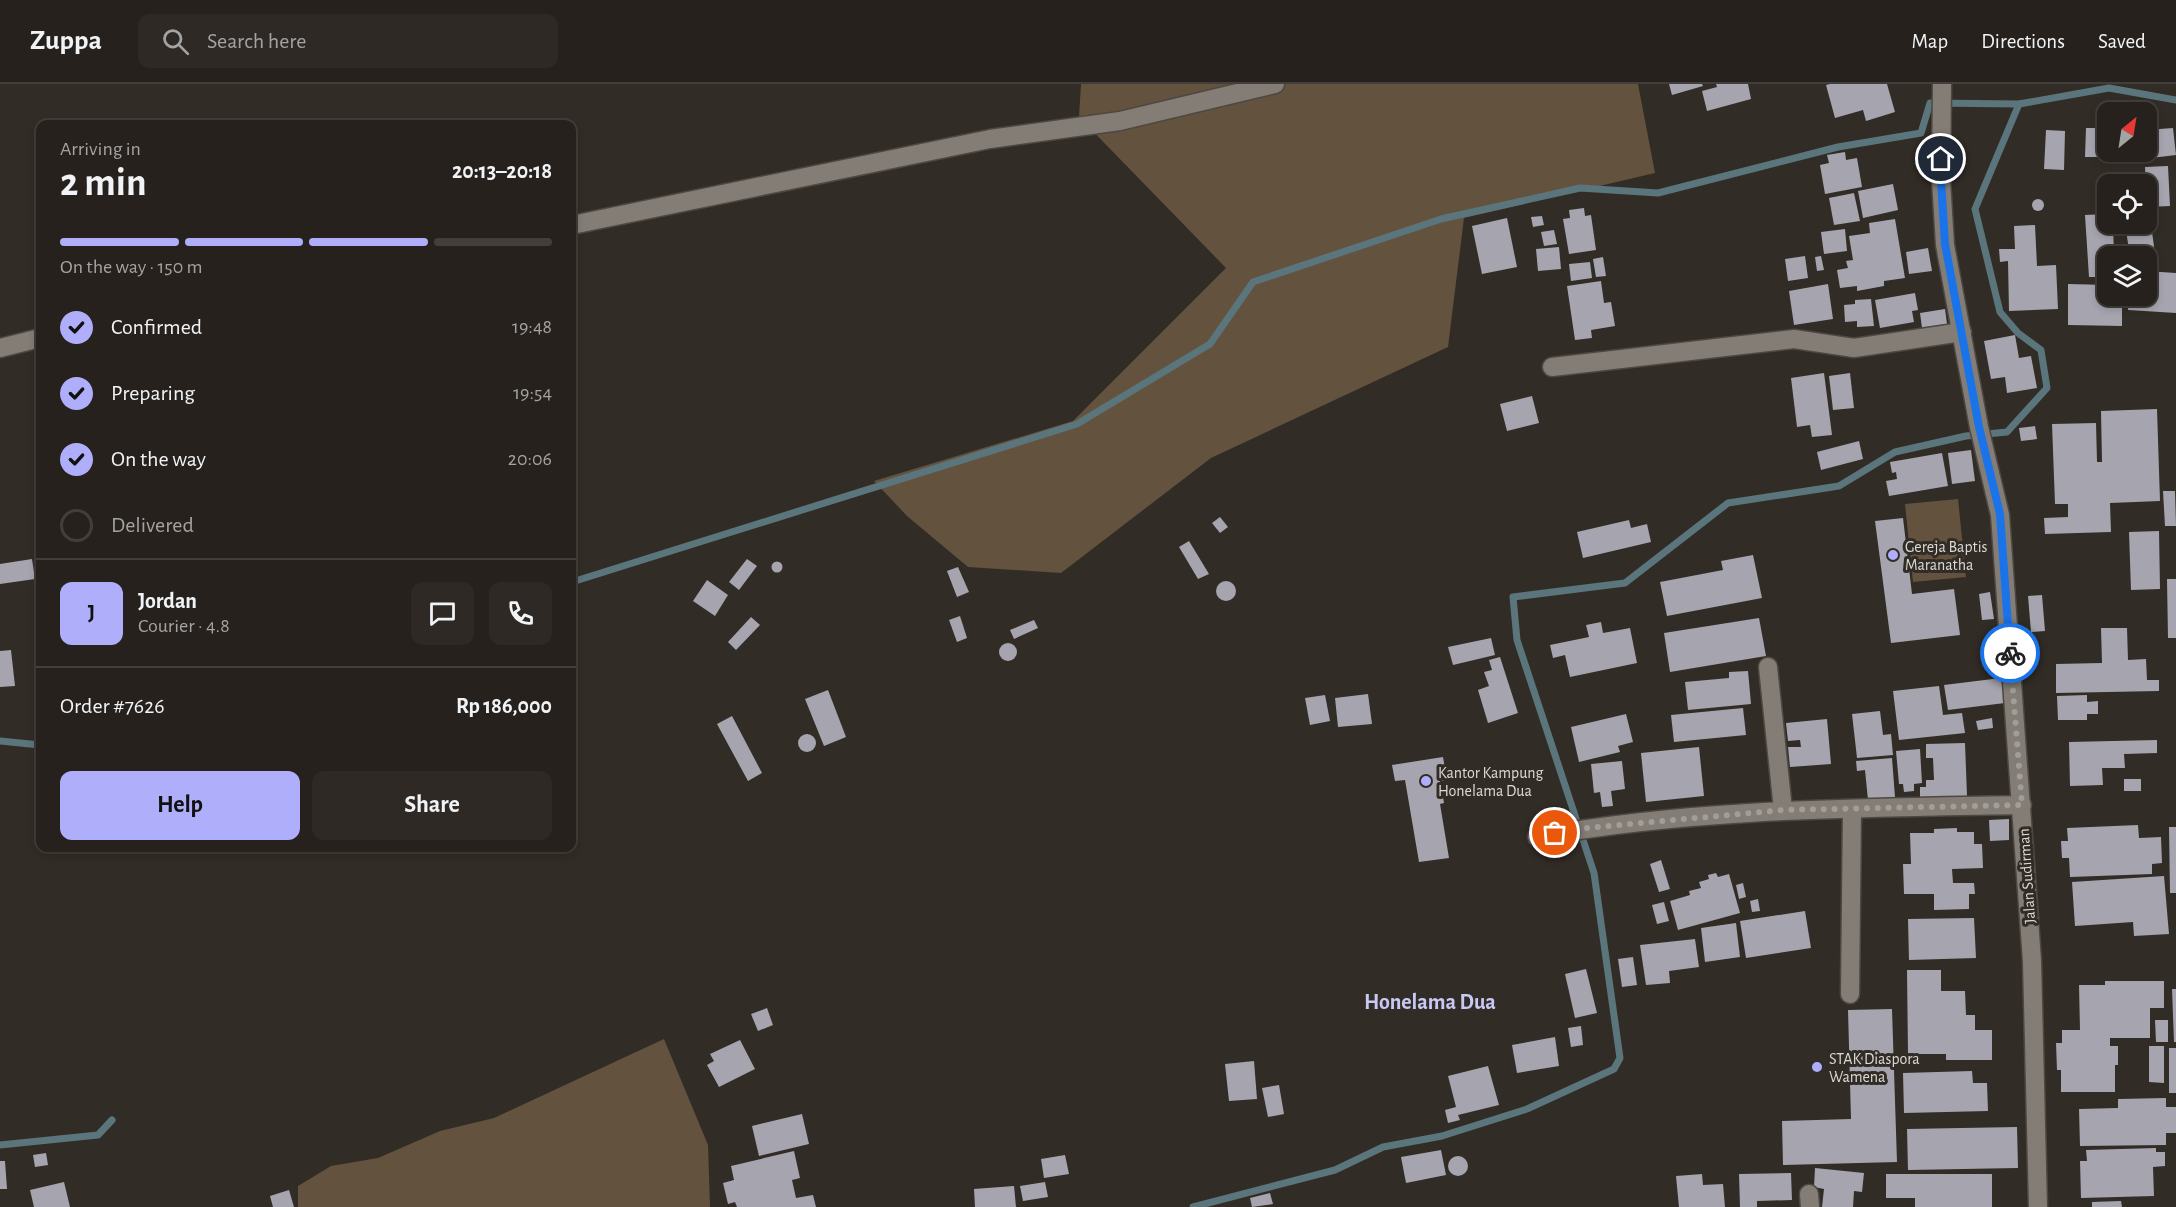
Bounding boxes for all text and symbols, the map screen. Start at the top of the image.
search box [138,14,558,68]
icon: search [159,25,192,58]
text: Zuppa [30,27,102,55]
text: Search here [207,30,307,52]
text: Map [1912,31,1948,52]
text: Directions [1981,31,2065,52]
text: Saved [2098,31,2146,52]
north arrow [2097,102,2157,162]
map controls [2097,102,2157,306]
pin [1915,133,1966,184]
text: Arriving in [60,139,141,159]
icon: home [1924,142,1957,175]
text: 20:13–20:18 [452,160,552,182]
text: 2 min [60,164,147,203]
button: locate [2097,174,2157,234]
button: layers [2097,246,2157,306]
text: On the way · 150 m [60,257,203,277]
icon: check [60,311,93,344]
text: Confirmed [111,316,202,338]
text: 19:48 [512,317,552,337]
icon: check [60,377,93,410]
text: Preparing [111,382,195,404]
text: 19:54 [513,383,552,403]
icon: check [60,443,93,476]
text: On the way [111,448,206,470]
text: 20:06 [508,449,552,469]
text: Delivered [111,514,194,536]
place label: Gereja Baptis Maranatha [1905,539,1988,573]
marker: Gereja Baptis Maranatha [1886,548,1900,562]
button: chat [411,582,474,645]
button: phone [489,582,552,645]
text: Jordan [138,590,197,612]
text: J [88,602,95,624]
text: Courier · 4.8 [138,616,230,636]
courier [1980,623,2040,683]
icon: bike [1994,637,2027,670]
text: Order #7626 [60,695,165,717]
text: Rp 186,000 [456,695,552,717]
place label: Kantor Kampung Honelama Dua [1438,765,1543,799]
button: Help [60,771,300,840]
button: Share [312,771,552,840]
marker: Kantor Kampung Honelama Dua [1419,774,1433,788]
pin [1529,807,1580,858]
icon: bag [1538,816,1571,849]
street label: Jalan Sudirman [2016,828,2038,924]
district label: Honelama Dua [1364,991,1496,1013]
place label: STAK Diaspora Wamena [1829,1051,1920,1085]
marker: STAK Diaspora Wamena [1810,1060,1824,1074]

